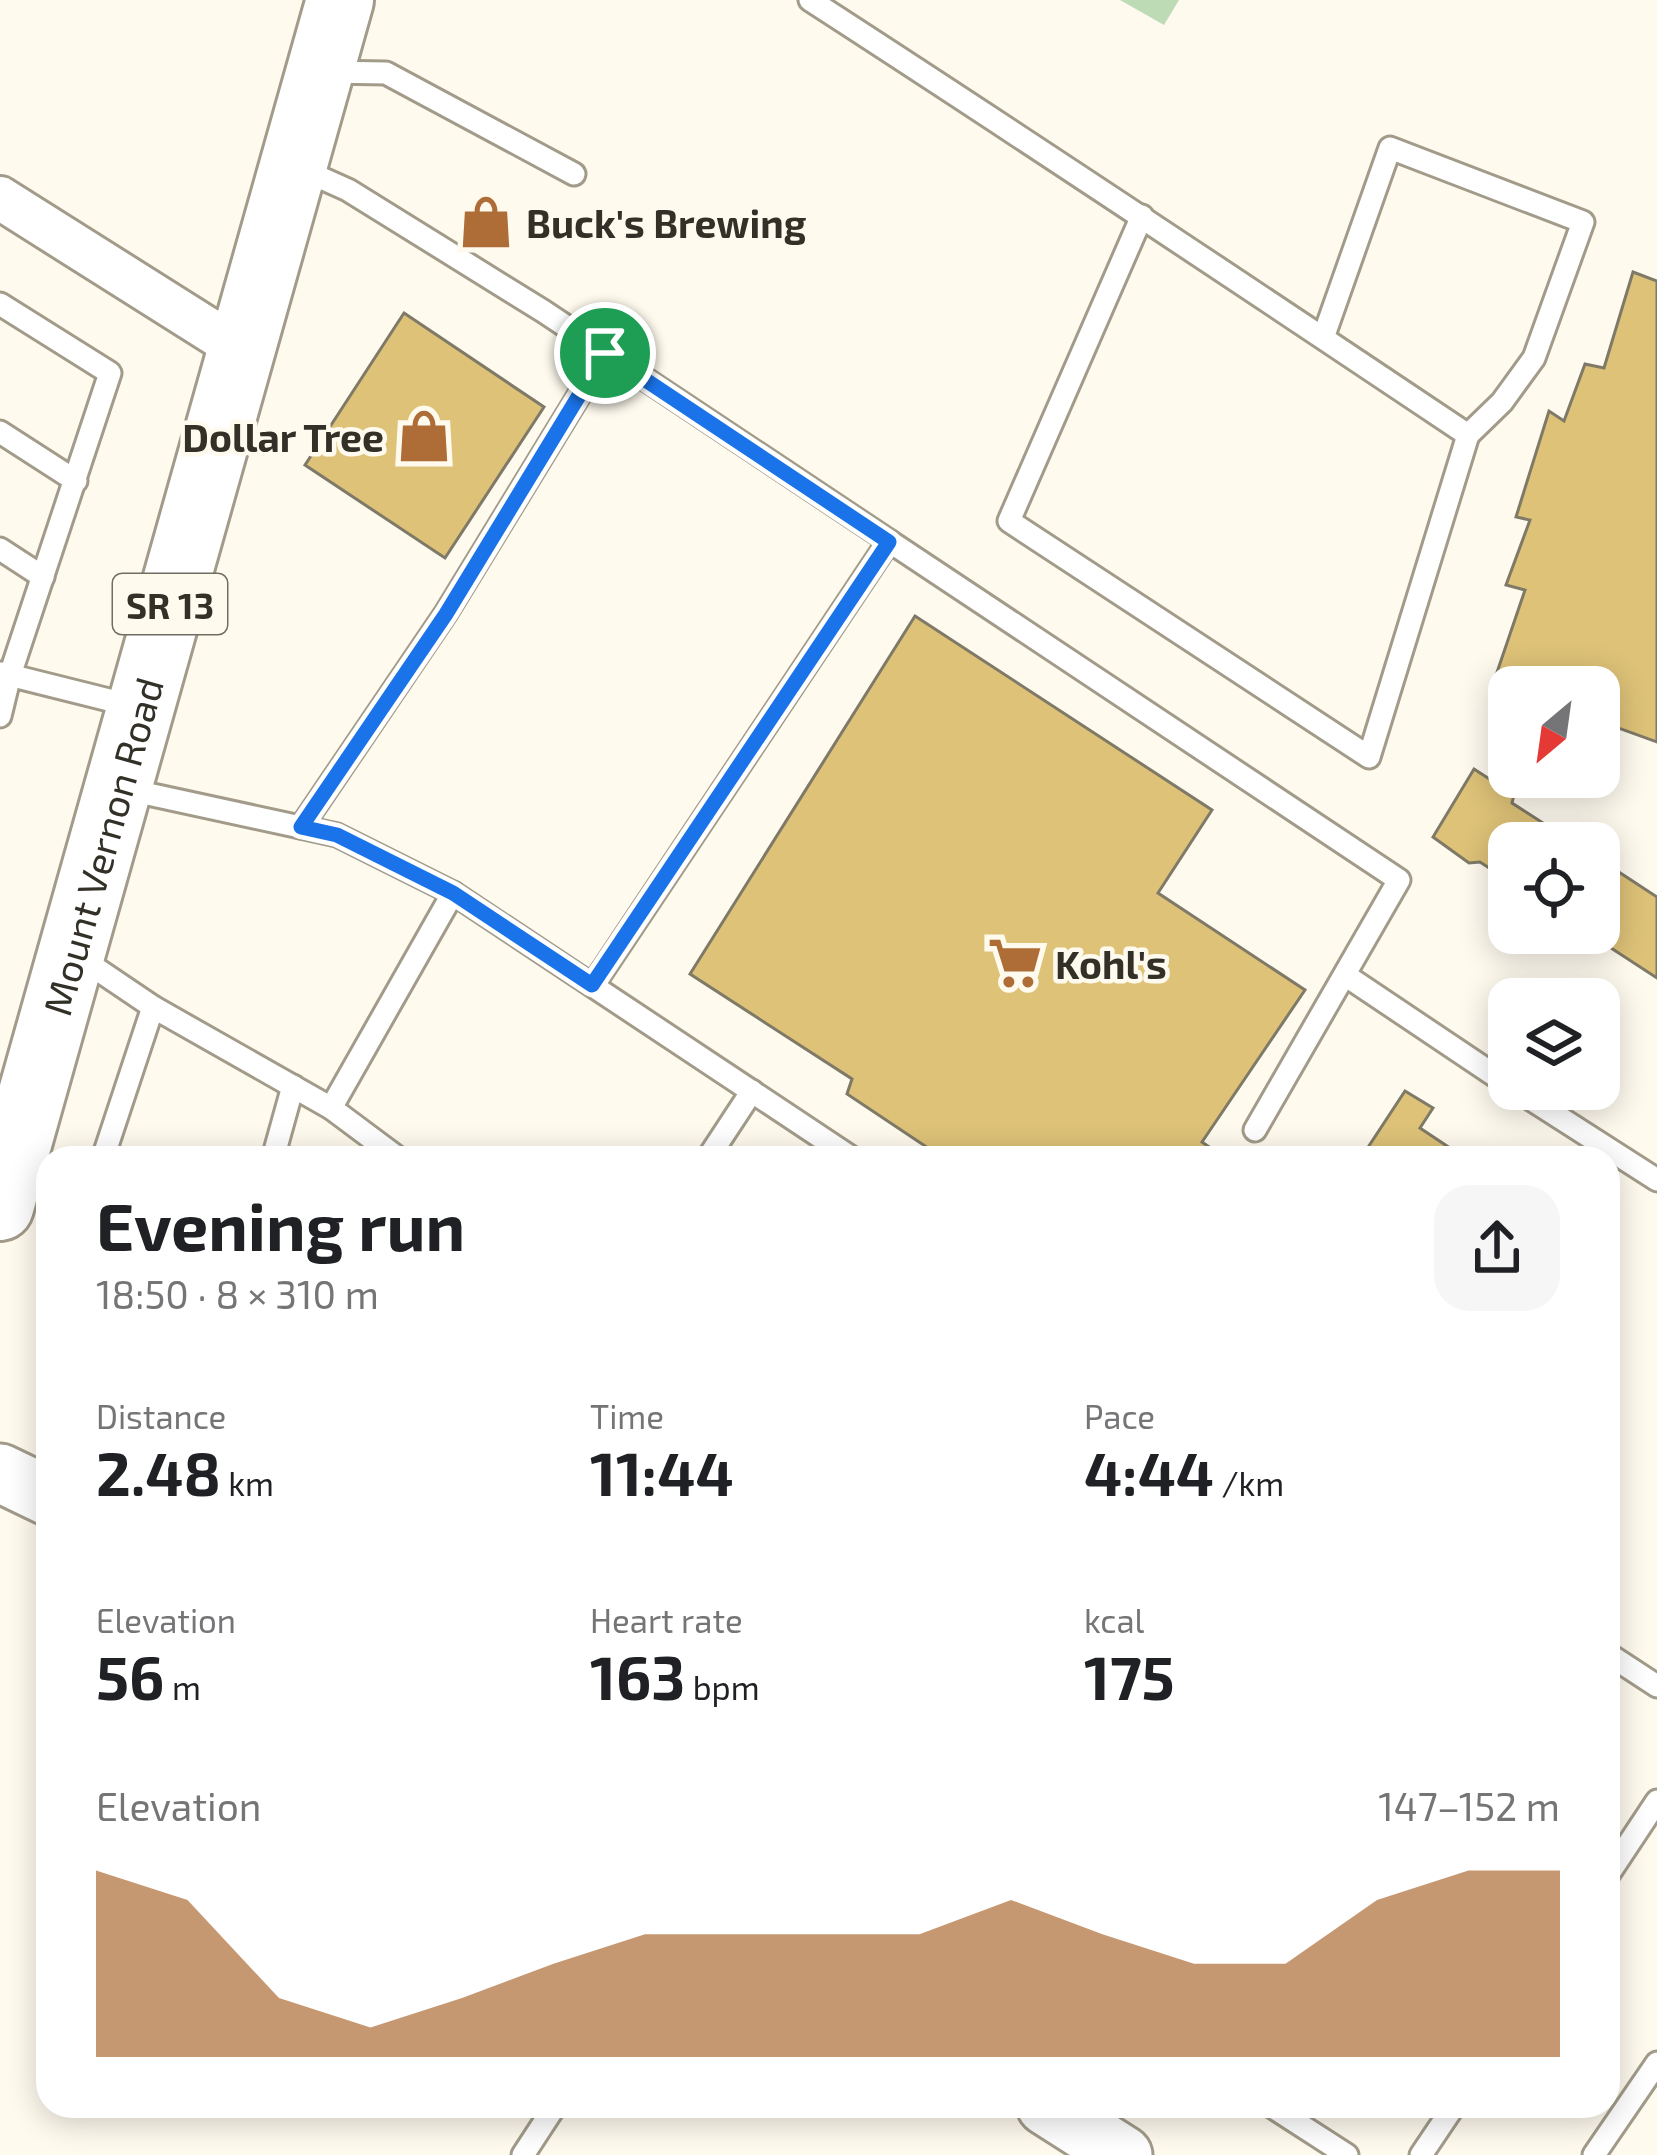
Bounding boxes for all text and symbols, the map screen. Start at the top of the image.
shop icon: Buck's Brewing [457,193,515,251]
place label: Buck's Brewing [526,199,807,246]
pin [554,302,656,404]
icon: arrive [572,320,638,386]
shop icon: Dollar Tree [395,407,453,465]
place label: Dollar Tree [182,413,384,460]
road number: SR 13 [113,574,227,634]
north arrow [1488,666,1620,798]
map controls [1488,666,1620,1110]
street label: Mount Vernon Road [32,672,172,1020]
button: locate [1488,822,1620,954]
supermarket icon: Kohl's [986,934,1044,992]
place label: Kohl's [1055,940,1167,987]
button: layers [1488,978,1620,1110]
text: Evening run [96,1185,465,1264]
button: share [1434,1185,1560,1311]
text: 18:50 · 8 × 310 m [96,1270,379,1317]
text: Distance [96,1396,226,1436]
text: Time [590,1396,664,1436]
text: Pace [1084,1396,1155,1436]
text: 2.48 [96,1436,221,1508]
text: 11:44 [590,1436,734,1508]
text: 4:44 [1084,1436,1214,1508]
text: km [221,1463,274,1503]
text: /km [1214,1463,1284,1503]
text: Elevation [96,1600,236,1640]
text: Heart rate [590,1600,743,1640]
text: kcal [1084,1600,1144,1640]
text: 56 [96,1640,165,1712]
text: 163 [590,1640,685,1712]
text: 175 [1084,1640,1175,1712]
text: m [165,1667,201,1707]
text: bpm [685,1667,760,1707]
text: Elevation [96,1782,261,1829]
text: 147–152 m [1378,1782,1560,1829]

